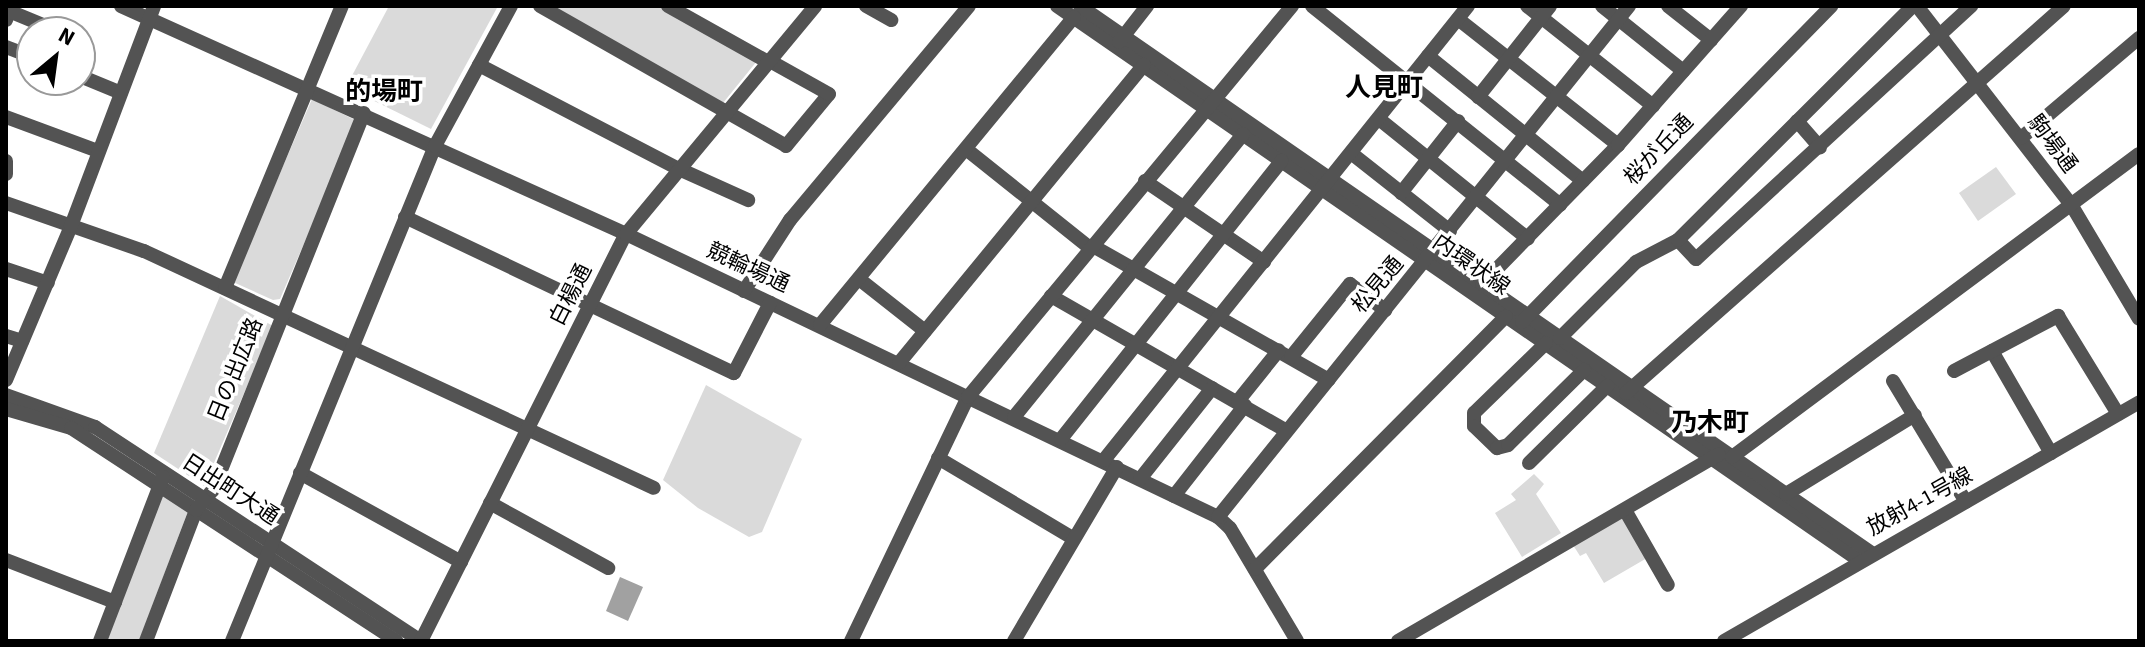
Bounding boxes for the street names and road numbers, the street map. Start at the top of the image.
street label: 桜が丘通 [1619,109,1699,191]
street label: 駒場通 [2022,110,2082,178]
street label: 内環状線 [1427,229,1515,301]
street label: 競輪場通 [703,237,793,299]
street label: 松見通 [1347,251,1409,319]
street label: 白楊通 [544,260,598,330]
street label: 日の出広路 [203,314,269,426]
street label: 日出町大通 [177,449,283,531]
street label: 放射4-1号線 [1863,462,1977,542]

